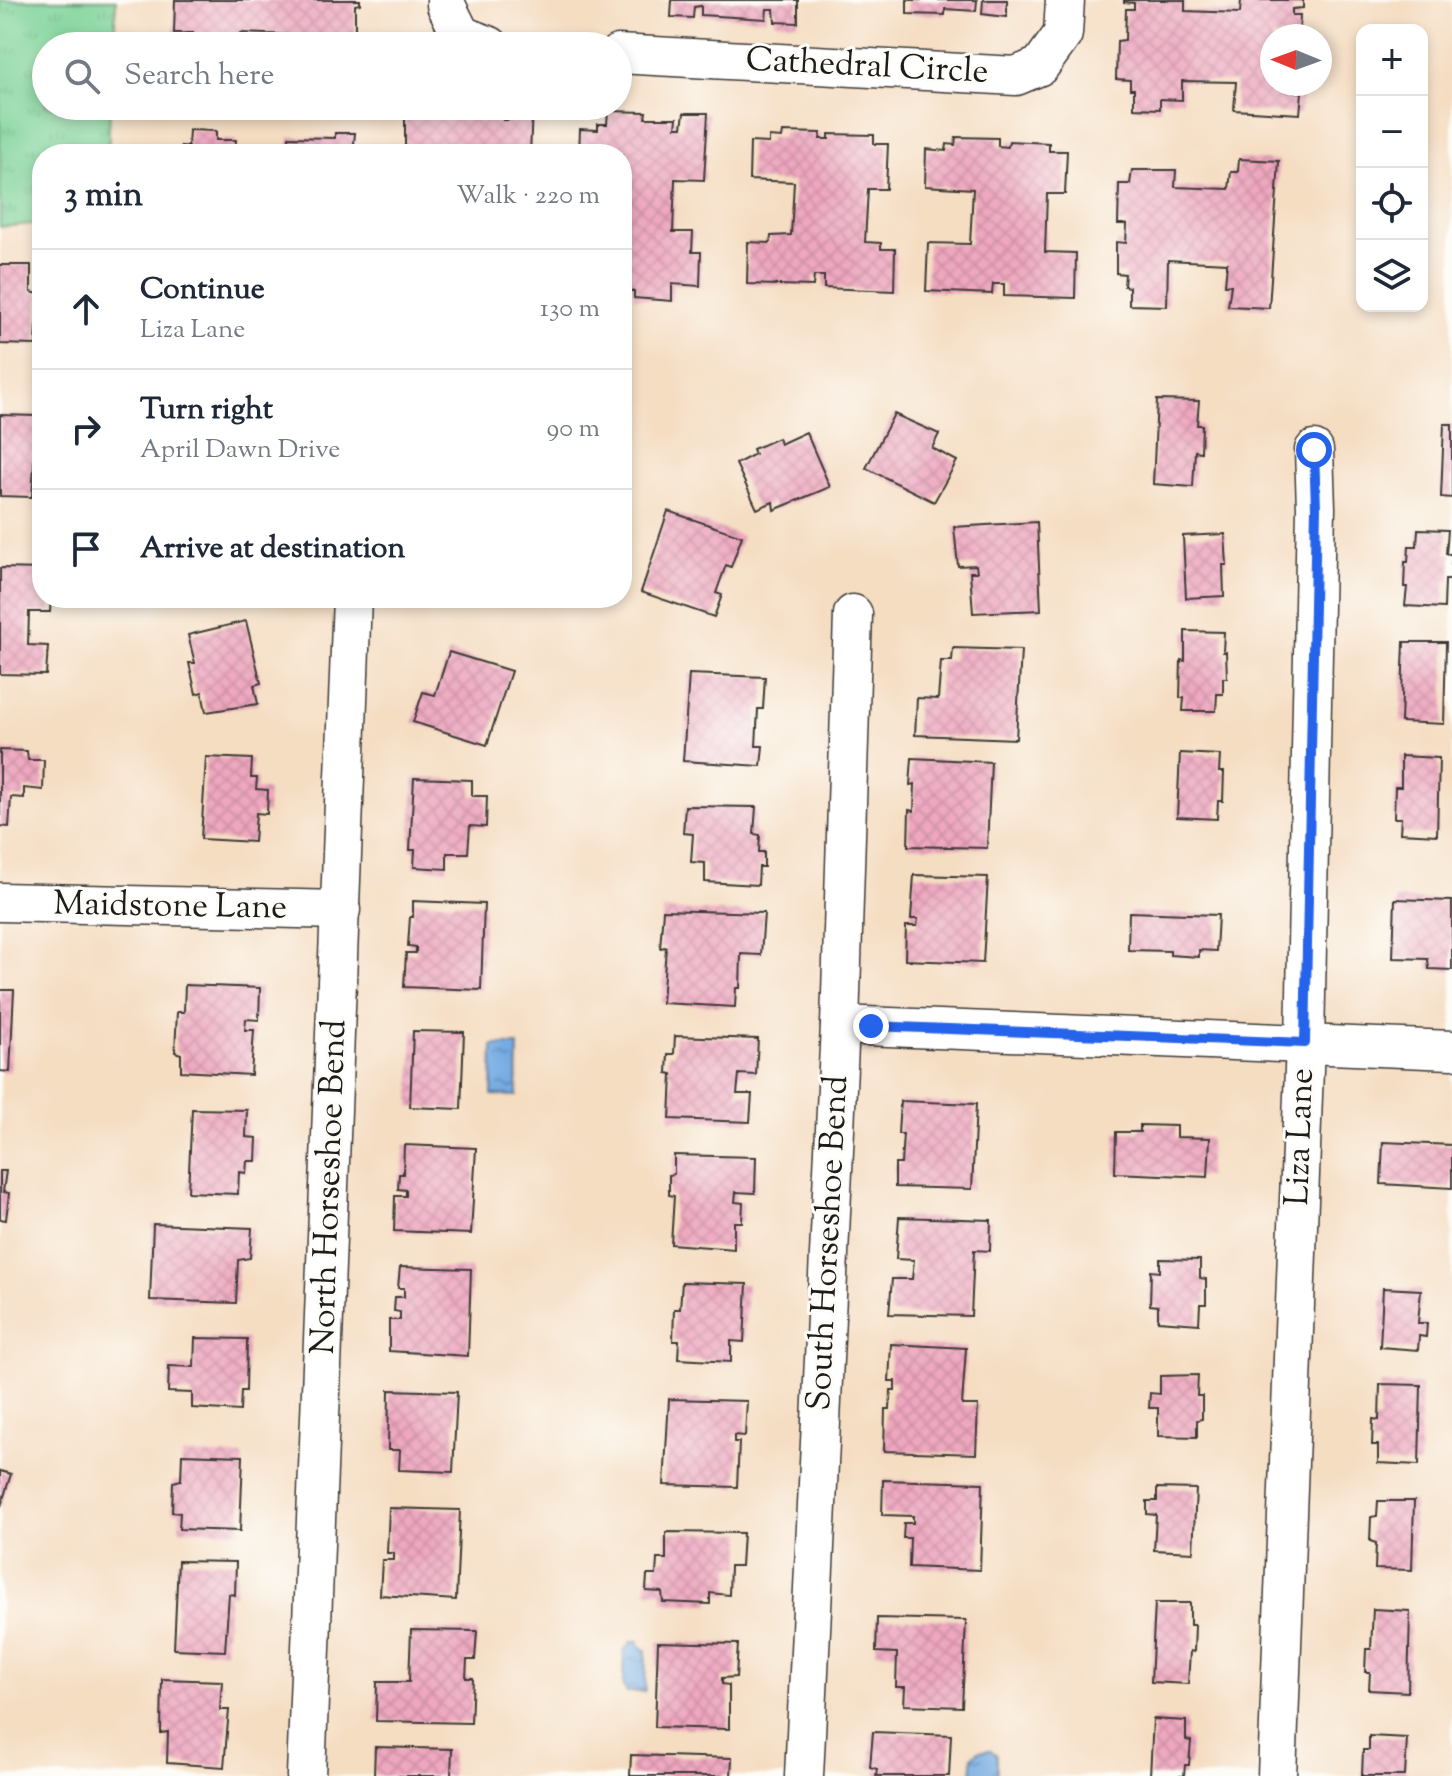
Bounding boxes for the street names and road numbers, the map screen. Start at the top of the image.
street label: Cathedral Circle [745,36,989,98]
street label: Maidstone Lane [53,880,287,934]
street label: North Horseshoe Bend [300,1019,360,1355]
street label: Liza Lane [1274,1067,1328,1207]
street label: South Horseshoe Bend [796,1074,862,1412]

